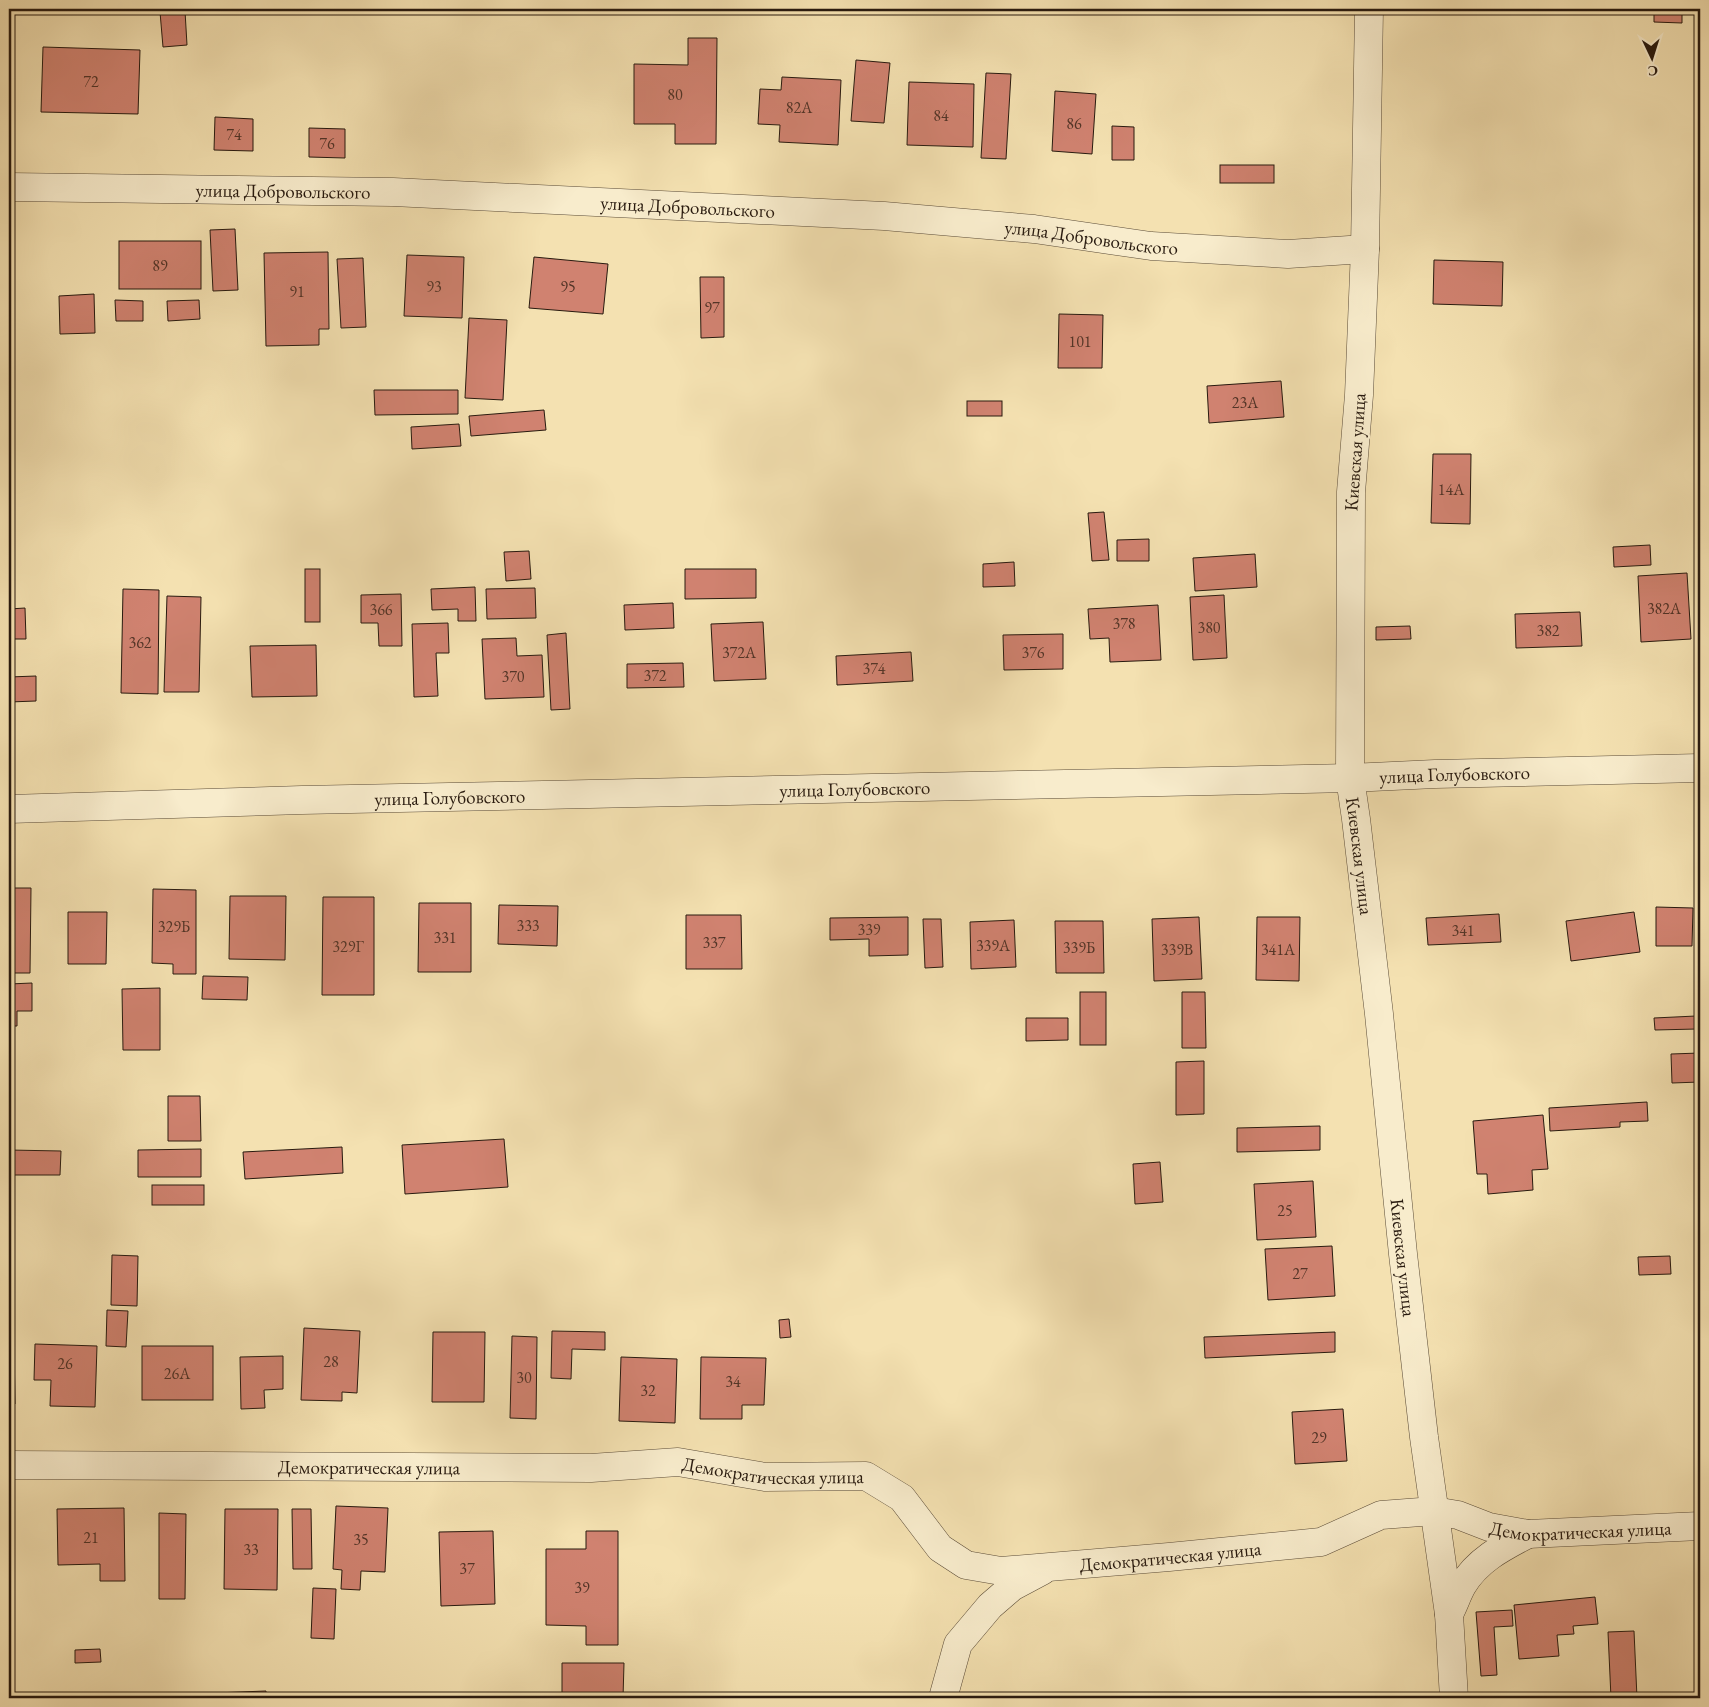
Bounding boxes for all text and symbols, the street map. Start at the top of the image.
north arrow [1626,32,1676,82]
text: С [1647,62,1658,80]
house number: 72 [83,71,99,92]
house number: 80 [667,84,683,105]
house number: 82А [786,97,813,118]
house number: 84 [933,105,949,126]
house number: 86 [1066,113,1082,134]
house number: 74 [226,124,242,145]
house number: 76 [319,133,335,154]
street label: улица Добровольского [195,177,371,204]
street label: улица Добровольского [600,190,776,223]
street label: улица Добровольского [1003,214,1179,260]
house number: 89 [152,255,168,276]
house number: 93 [426,276,442,297]
house number: 95 [560,276,576,297]
house number: 91 [289,281,305,302]
house number: 97 [704,297,720,318]
house number: 101 [1068,331,1092,352]
house number: 23А [1232,392,1259,413]
street label: Киевская улица [1338,392,1372,512]
house number: 14А [1438,479,1465,500]
house number: 382А [1647,598,1682,619]
house number: 366 [369,599,393,620]
house number: 378 [1112,613,1136,634]
house number: 380 [1197,617,1221,638]
house number: 382 [1536,620,1560,641]
house number: 362 [128,632,152,653]
house number: 372А [722,642,757,663]
house number: 376 [1021,642,1045,663]
house number: 374 [862,658,886,679]
house number: 372 [643,665,667,686]
house number: 370 [501,666,525,687]
street label: улица Голубовского [1379,759,1530,789]
street label: улица Голубовского [779,774,930,802]
street label: улица Голубовского [374,783,526,811]
street label: Киевская улица [1340,795,1380,917]
house number: 333 [516,915,540,936]
house number: 329Б [158,916,190,937]
house number: 339 [857,919,881,940]
house number: 341 [1451,920,1475,941]
house number: 331 [433,927,457,948]
house number: 337 [702,932,726,953]
house number: 339А [976,935,1011,956]
house number: 329Г [332,936,364,957]
house number: 339Б [1063,937,1095,958]
house number: 339В [1161,939,1193,960]
house number: 341А [1261,939,1296,960]
street label: Киевская улица [1385,1197,1423,1318]
house number: 25 [1277,1200,1293,1221]
house number: 27 [1292,1263,1308,1284]
house number: 28 [323,1351,339,1372]
house number: 26 [57,1353,73,1374]
house number: 26А [164,1363,191,1384]
house number: 30 [516,1367,532,1388]
house number: 34 [725,1371,741,1392]
house number: 32 [640,1380,656,1401]
house number: 29 [1311,1427,1327,1448]
street label: Демократическая улица [680,1450,864,1490]
street label: Демократическая улица [278,1454,461,1480]
street label: Демократическая улица [1488,1515,1673,1547]
house number: 21 [83,1527,99,1548]
house number: 35 [353,1529,369,1550]
street label: Демократическая улица [1078,1535,1263,1577]
house number: 33 [243,1539,259,1560]
house number: 37 [459,1558,475,1579]
house number: 39 [574,1577,590,1598]

